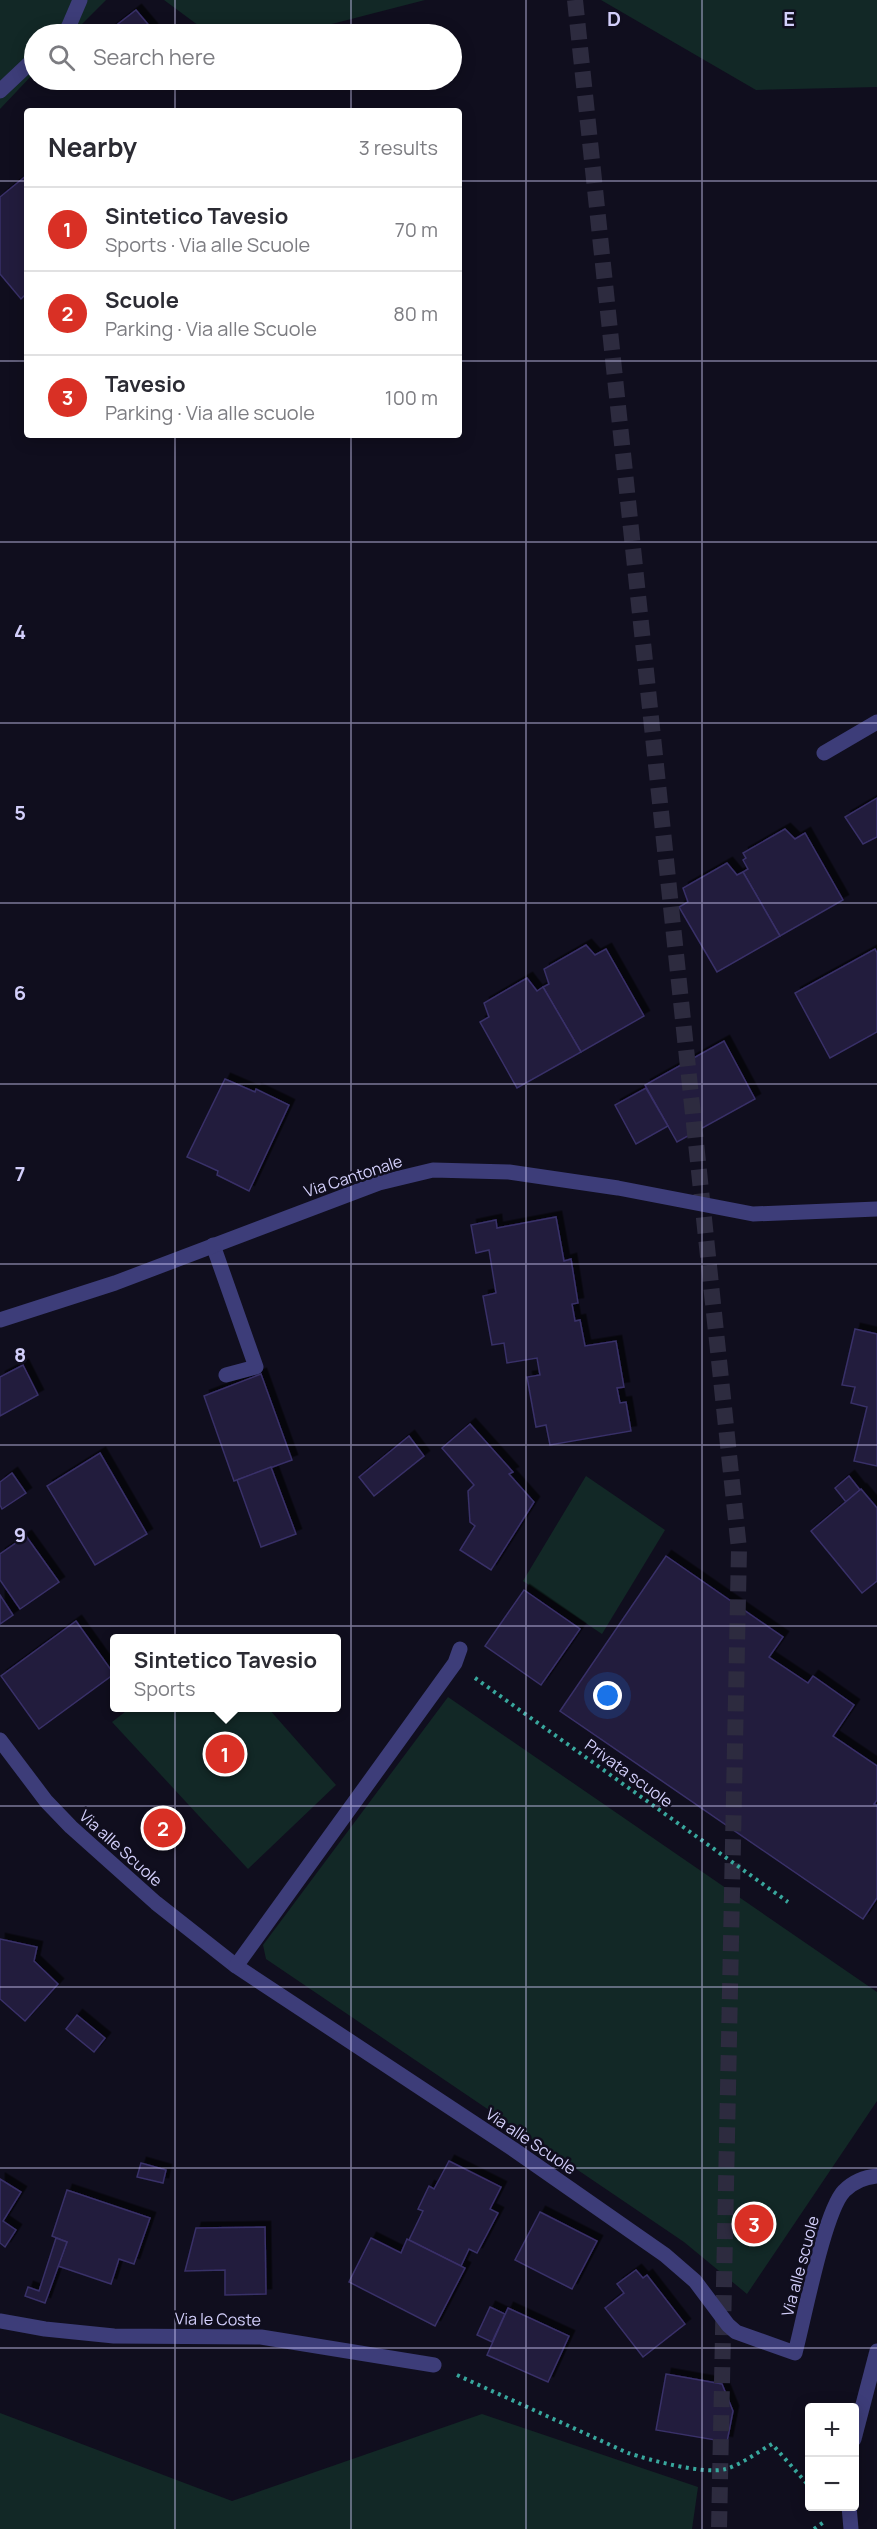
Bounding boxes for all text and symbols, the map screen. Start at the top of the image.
text: D [607,5,621,32]
text: E [783,5,795,32]
search box [24,24,462,90]
icon: search [45,41,78,74]
text: Search here [93,42,215,72]
text: Nearby [48,129,137,165]
text: 3 results [359,134,438,161]
text: Sintetico Tavesio [105,201,288,231]
text: 1 [63,216,72,243]
text: 70 m [395,216,438,243]
text: Sports · Via alle Scuole [105,231,310,258]
text: Scuole [105,285,179,315]
text: 2 [62,300,73,327]
text: 80 m [393,300,438,327]
text: Parking · Via alle Scuole [105,315,317,342]
text: Tavesio [105,369,186,399]
text: 3 [62,384,73,411]
text: 100 m [385,384,438,411]
text: Parking · Via alle scuole [105,399,315,426]
text: 4 [14,618,26,645]
text: 5 [14,799,26,826]
text: 6 [14,979,26,1006]
street label: Via Cantonale [301,1150,405,1202]
text: 7 [15,1160,25,1187]
text: 8 [14,1341,26,1368]
text: 9 [14,1521,26,1548]
popup [110,1634,341,1712]
text: Sintetico Tavesio [134,1645,317,1675]
text: Sports [134,1675,196,1702]
your location [593,1681,622,1710]
pin: 1 [206,1732,244,1776]
street label: Privata scuole [581,1734,677,1812]
street label: Via alle Scuole [75,1805,167,1891]
pin: 2 [144,1806,182,1850]
street label: Via alle Scuole [481,2103,581,2179]
pin: 3 [734,2202,774,2246]
street label: Via alle scuole [776,2213,824,2319]
street label: Via le Coste [175,2307,261,2331]
map controls [805,2403,859,2511]
button: + [805,2403,859,2457]
button: − [805,2457,859,2511]

